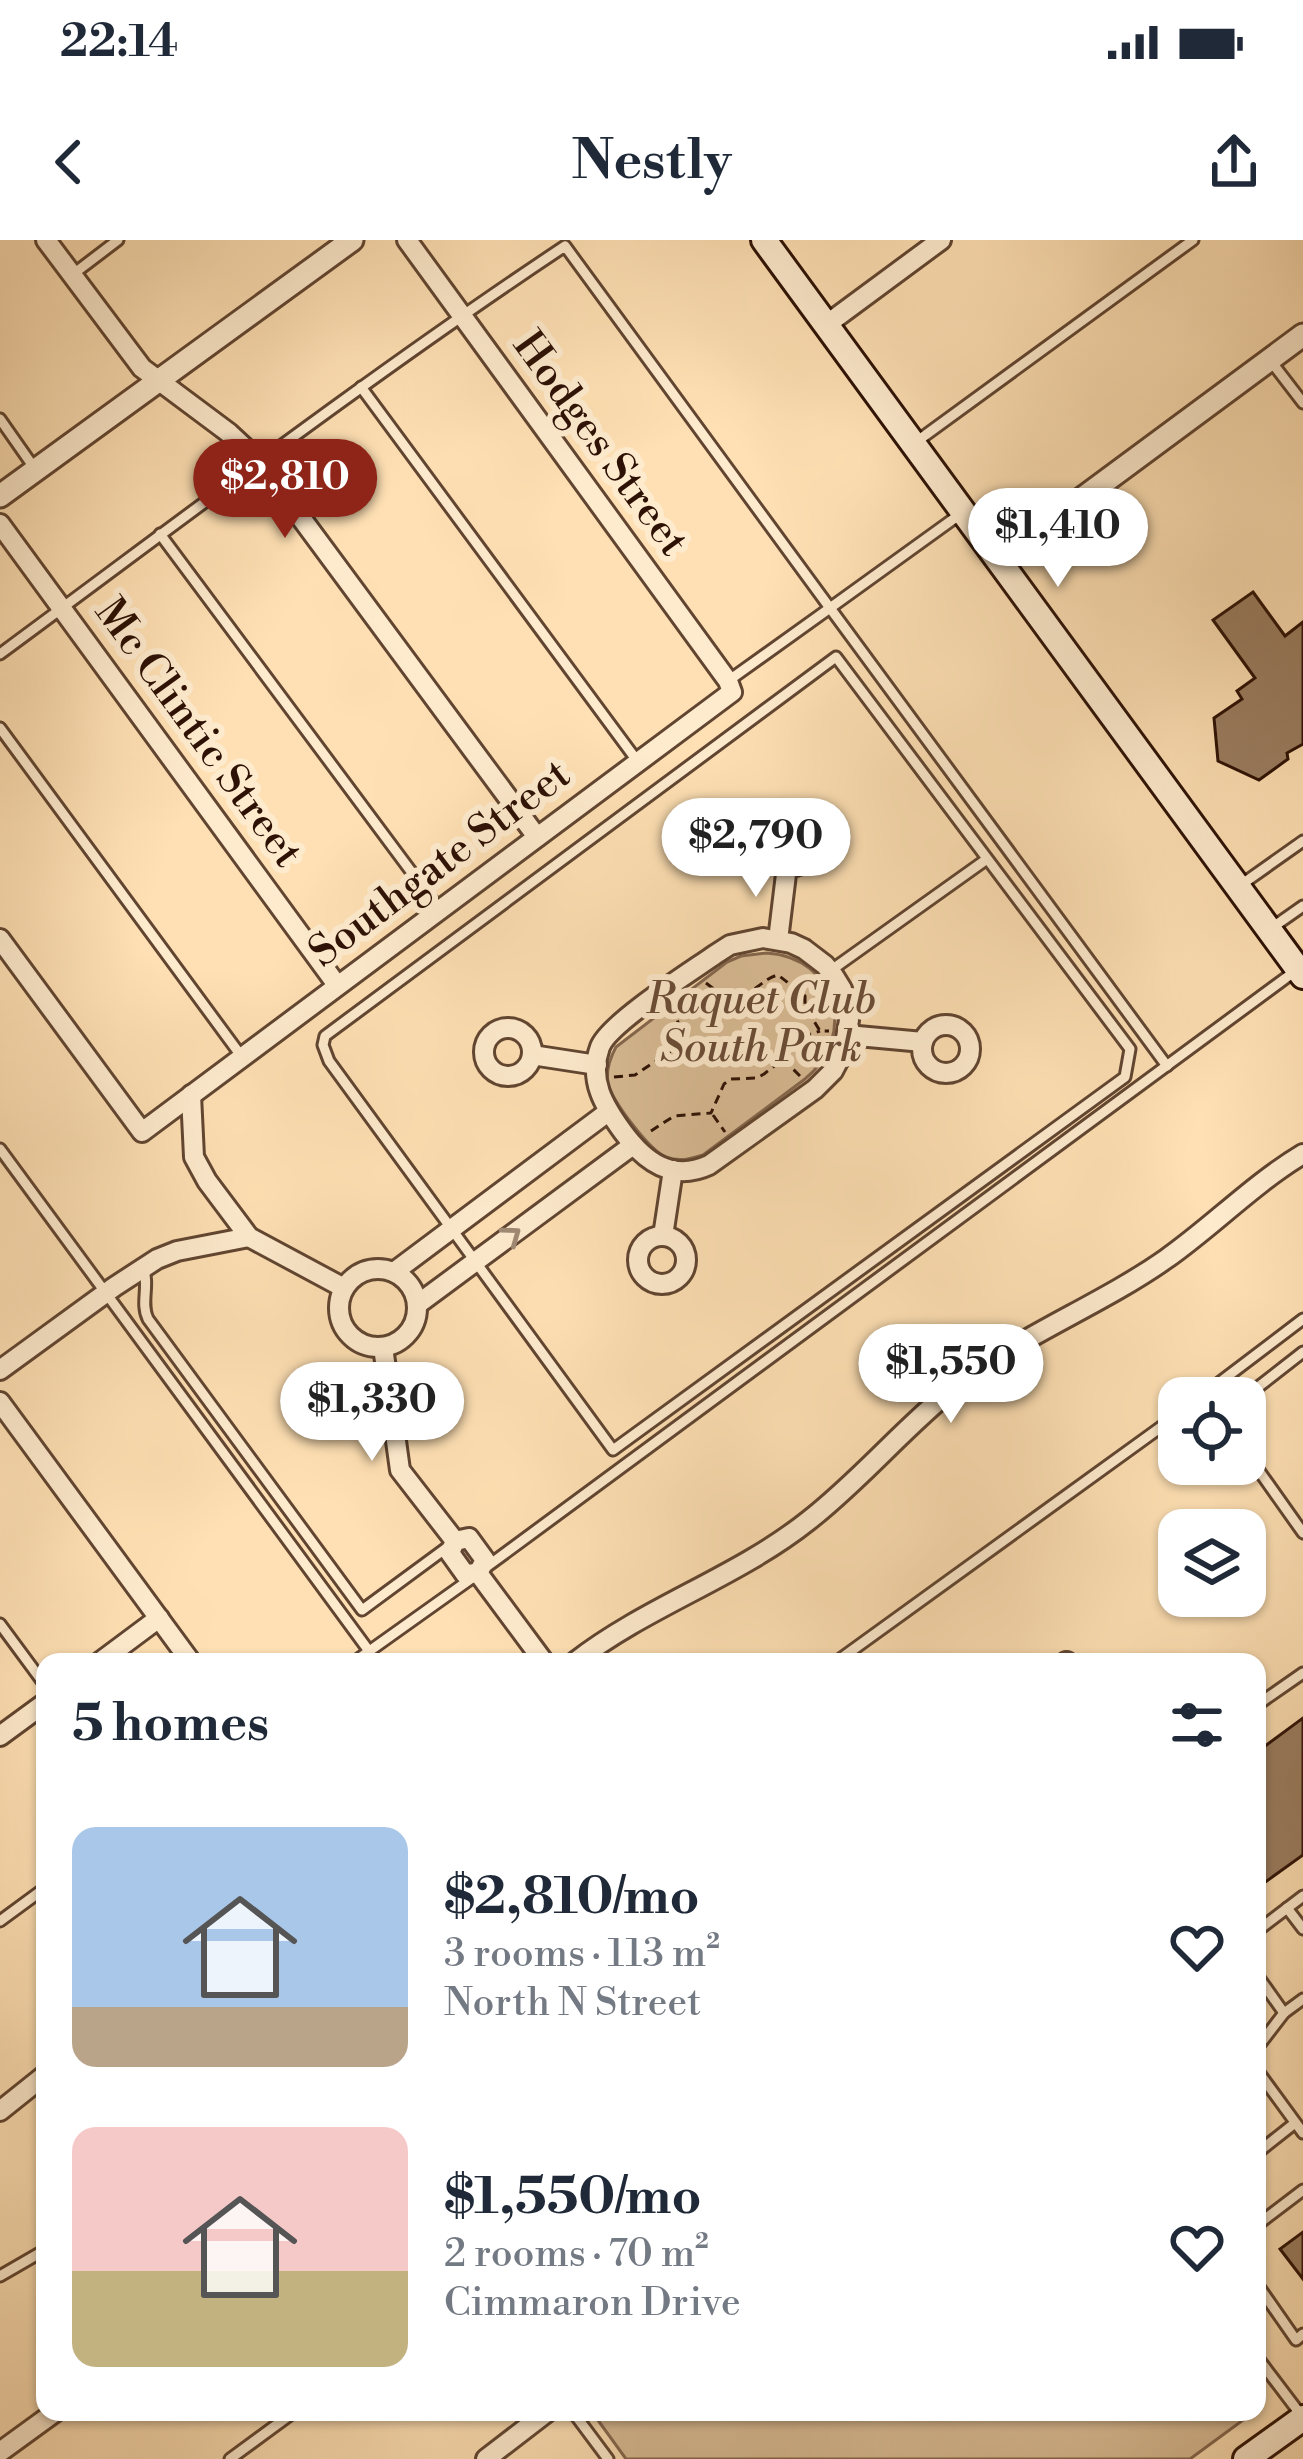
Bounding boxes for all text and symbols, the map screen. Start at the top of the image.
text: 22:14 [60,14,178,71]
text: Nestly [572,128,731,196]
icon: back [36,129,102,195]
icon: share [1201,129,1267,195]
street label: Hodges Street [500,321,699,567]
pin: $2,810 [187,439,383,541]
text: $2,810 [220,453,350,502]
pin: $1,410 [960,488,1156,590]
text: $1,410 [995,502,1121,551]
street label: Mc Clintic Street [83,588,314,878]
street label: Southgate Street [299,748,582,980]
pin: $2,790 [658,798,854,900]
text: $2,790 [689,812,823,861]
park label: Raquet Club South Park [645,974,876,1075]
one-way arrow [499,1227,520,1249]
pin: $1,550 [853,1324,1049,1426]
text: $1,550 [885,1338,1017,1387]
pin: $1,330 [274,1362,470,1464]
text: $1,330 [307,1376,437,1425]
map controls [1158,1377,1266,1617]
button: locate [1158,1377,1266,1485]
button: layers [1158,1509,1266,1617]
icon: filters [1164,1692,1230,1758]
text: 5 homes [72,1693,269,1757]
text: $2,810/mo [444,1866,700,1930]
icon: home [168,1875,312,2019]
icon: heart [1164,1914,1230,1980]
text: 3 rooms · 113 m² [444,1930,720,1979]
text: North N Street [444,1979,701,2028]
text: $1,550/mo [444,2166,702,2230]
icon: home [168,2175,312,2319]
icon: heart [1164,2214,1230,2280]
text: 2 rooms · 70 m² [444,2230,709,2279]
text: Cimmaron Drive [444,2279,741,2328]

